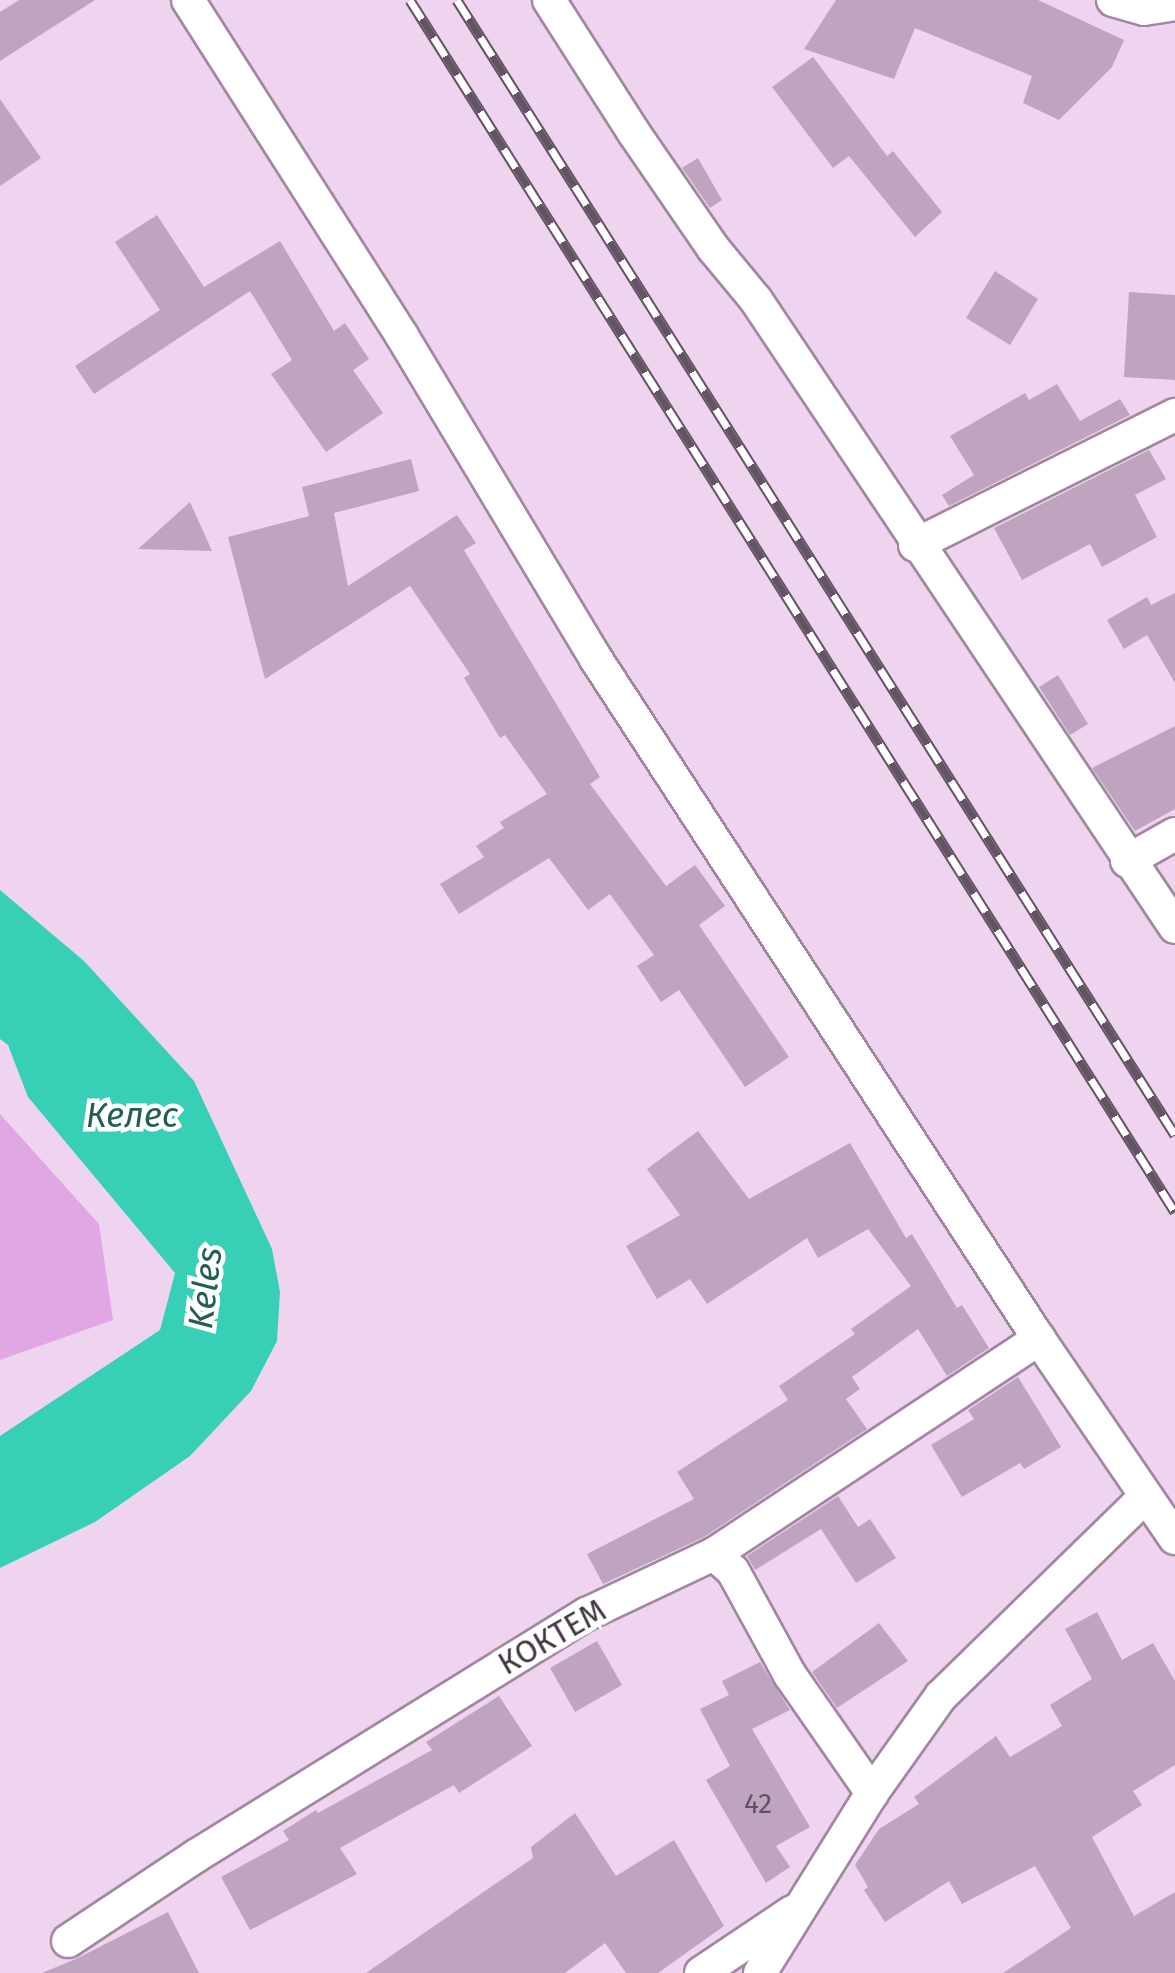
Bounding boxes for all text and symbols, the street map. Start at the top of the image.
water label: Келес [86,1094,178,1136]
water label: Keles [179,1245,231,1331]
street label: КОКТЕМ [491,1591,613,1683]
house number: 42 [744,1787,772,1821]

